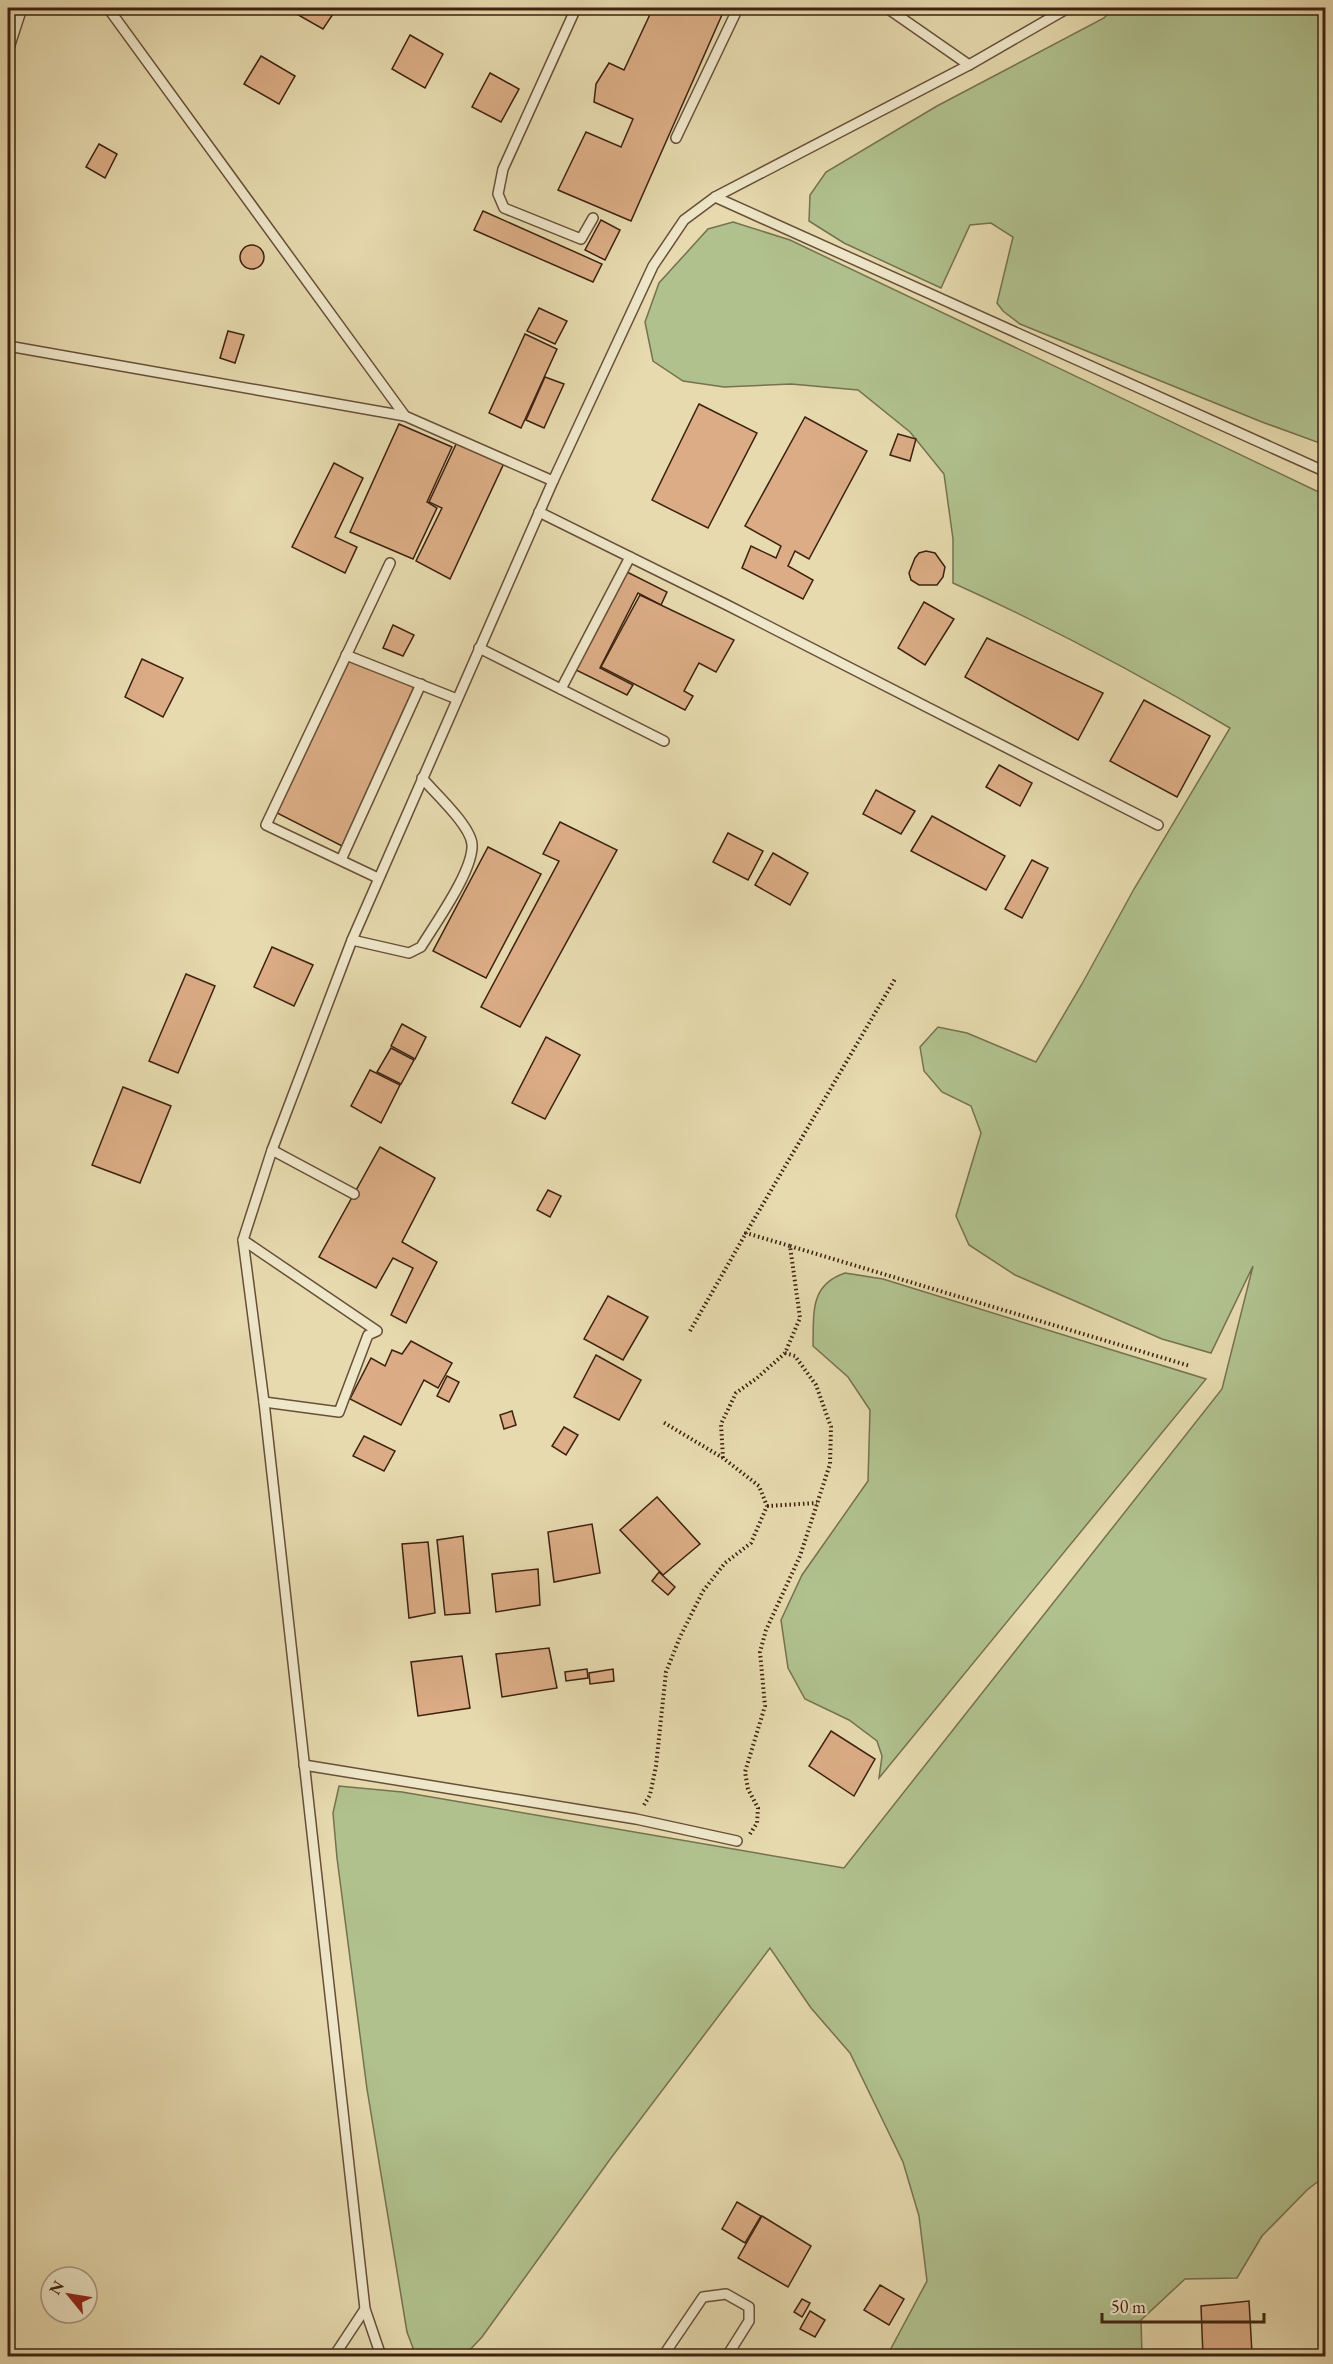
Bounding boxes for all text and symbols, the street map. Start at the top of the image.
north arrow [39,2265,99,2325]
text: N [44,2277,69,2299]
scale bar [1102,2286,1264,2324]
text: 50 m [1111,2295,1146,2318]

